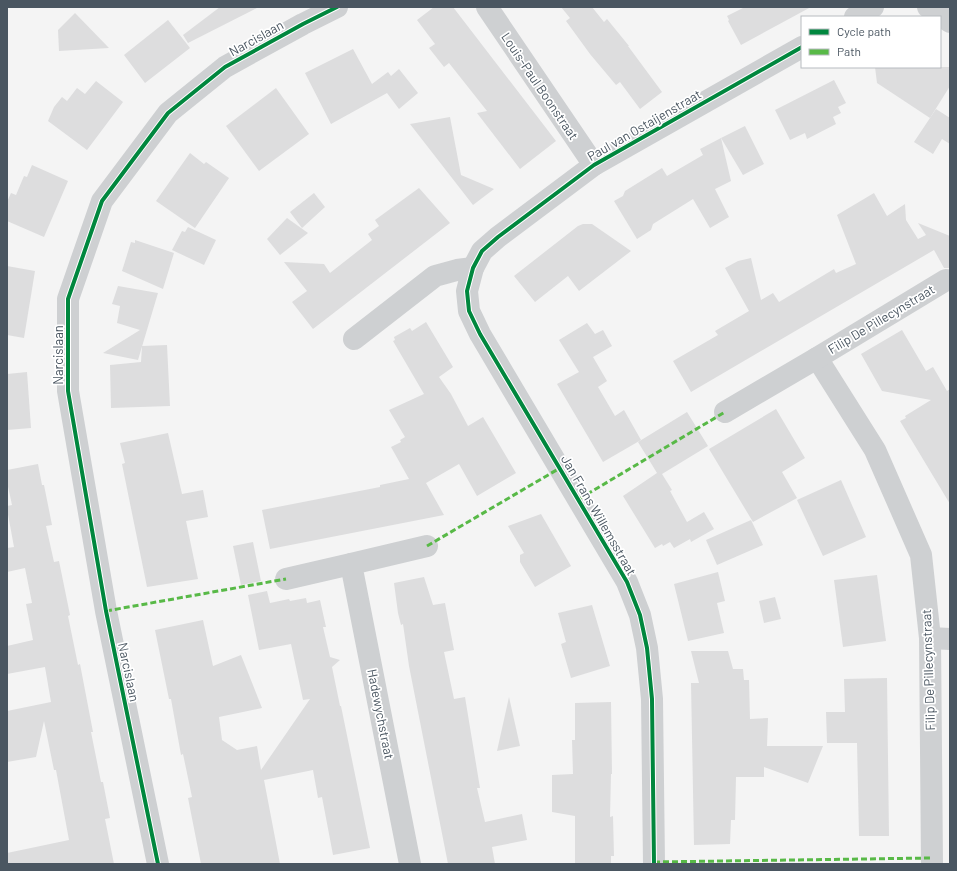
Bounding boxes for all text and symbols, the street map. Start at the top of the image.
legend [801,16,941,68]
street label: Narcislaan [226,17,286,59]
text: Cycle path [837,24,891,38]
street label: Louis-Paul Boonstraat [498,29,582,143]
text: Path [837,44,861,58]
street label: Paul van Ostaijenstraat [584,86,704,164]
street label: Filip De Pillecynstraat [825,281,937,357]
street label: Narcislaan [50,325,66,385]
street label: Jan Frans Willemsstraat [558,452,640,578]
street label: Filip De Pillecynstraat [918,609,938,731]
street label: Narcislaan [115,641,143,703]
street label: Hadewychstraat [364,668,398,760]

